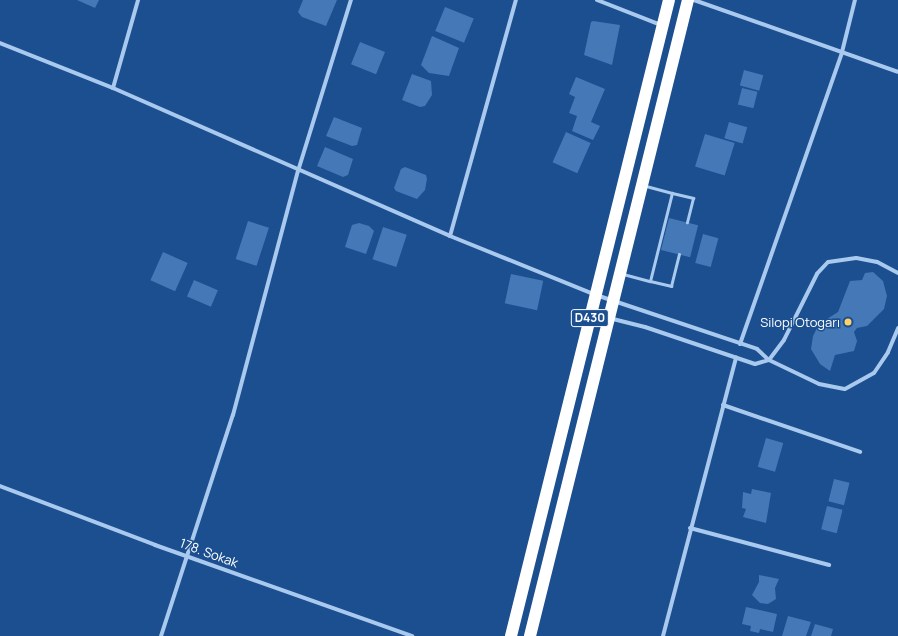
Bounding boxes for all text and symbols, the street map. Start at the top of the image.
road number: D430 [570,308,610,328]
place label: Silopi Otogarı [760,314,840,330]
marker: Silopi Otogarı [843,317,853,327]
street label: 178. Sokak [178,535,240,571]

